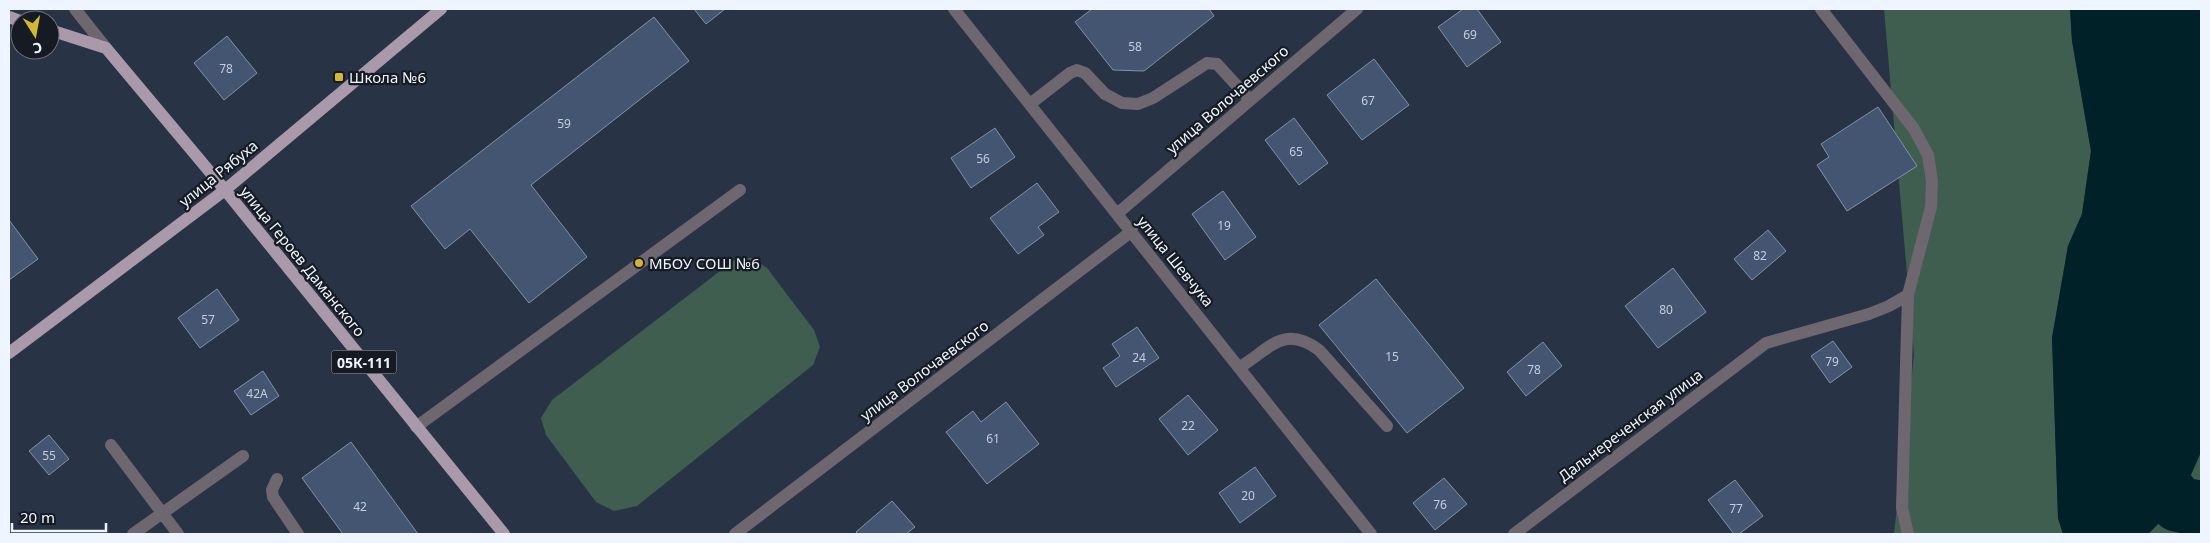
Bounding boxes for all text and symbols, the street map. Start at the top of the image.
north arrow [10,10,60,60]
house number: 69 [1463,26,1477,43]
text: С [31,38,44,58]
house number: 58 [1128,38,1142,55]
street label: улица Волочаевского [1162,40,1292,158]
house number: 78 [219,60,233,77]
place label: Школа №6 [349,67,426,87]
marker: Школа №6 [333,71,345,83]
house number: 67 [1361,92,1375,109]
house number: 59 [557,115,571,132]
street label: улица Рябуха [174,135,262,211]
house number: 65 [1289,143,1303,160]
house number: 56 [976,150,990,167]
street label: улица Героев Даманского [236,182,370,340]
street label: улица Шевчука [1133,212,1219,310]
house number: 19 [1217,217,1231,234]
house number: 82 [1753,247,1767,264]
place label: МБОУ СОШ №6 [649,253,760,273]
marker: МБОУ СОШ №6 [633,257,645,269]
house number: 80 [1659,301,1673,318]
house number: 57 [201,311,215,328]
street label: улица Волочаевского [856,315,992,425]
house number: 15 [1385,348,1399,365]
house number: 24 [1132,349,1146,366]
road number: 05К-111 [332,351,396,374]
house number: 79 [1825,353,1839,370]
house number: 78 [1527,361,1541,378]
street label: Дальнереченская улица [1554,364,1706,486]
house number: 42А [246,385,268,402]
house number: 22 [1181,417,1195,434]
house number: 61 [986,430,1000,447]
house number: 55 [42,447,56,464]
house number: 20 [1241,487,1255,504]
house number: 76 [1433,496,1447,513]
house number: 42 [353,498,367,515]
scale bar [12,500,106,532]
house number: 77 [1729,500,1743,517]
text: 20 m [20,507,55,527]

